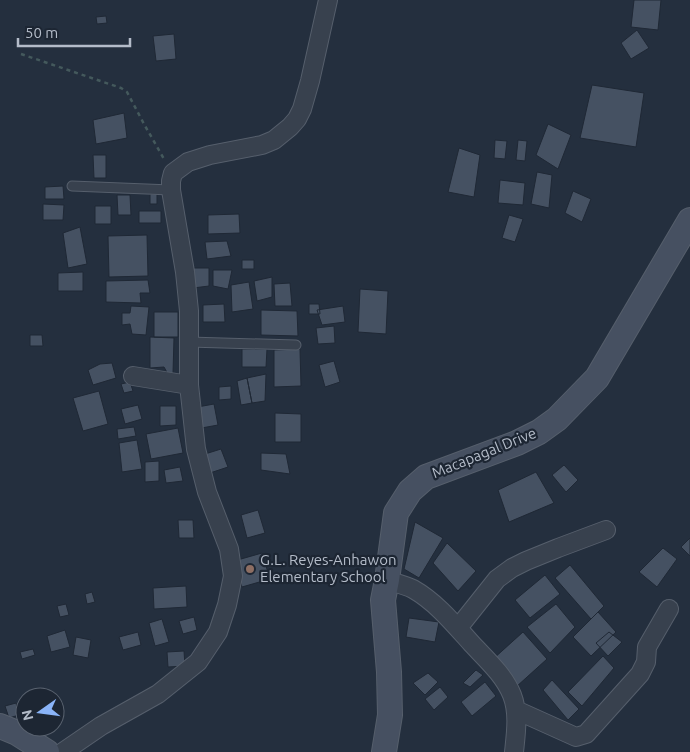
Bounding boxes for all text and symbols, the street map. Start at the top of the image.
scale bar [18,15,130,47]
text: 50 m [25,24,58,41]
street label: Macapagal Drive [429,424,538,481]
place label: G.L. Reyes-Anhawon Elementary School [260,551,397,585]
marker: G.L. Reyes-Anhawon Elementary School [244,563,256,575]
north arrow [15,687,65,737]
text: N [18,708,36,722]

